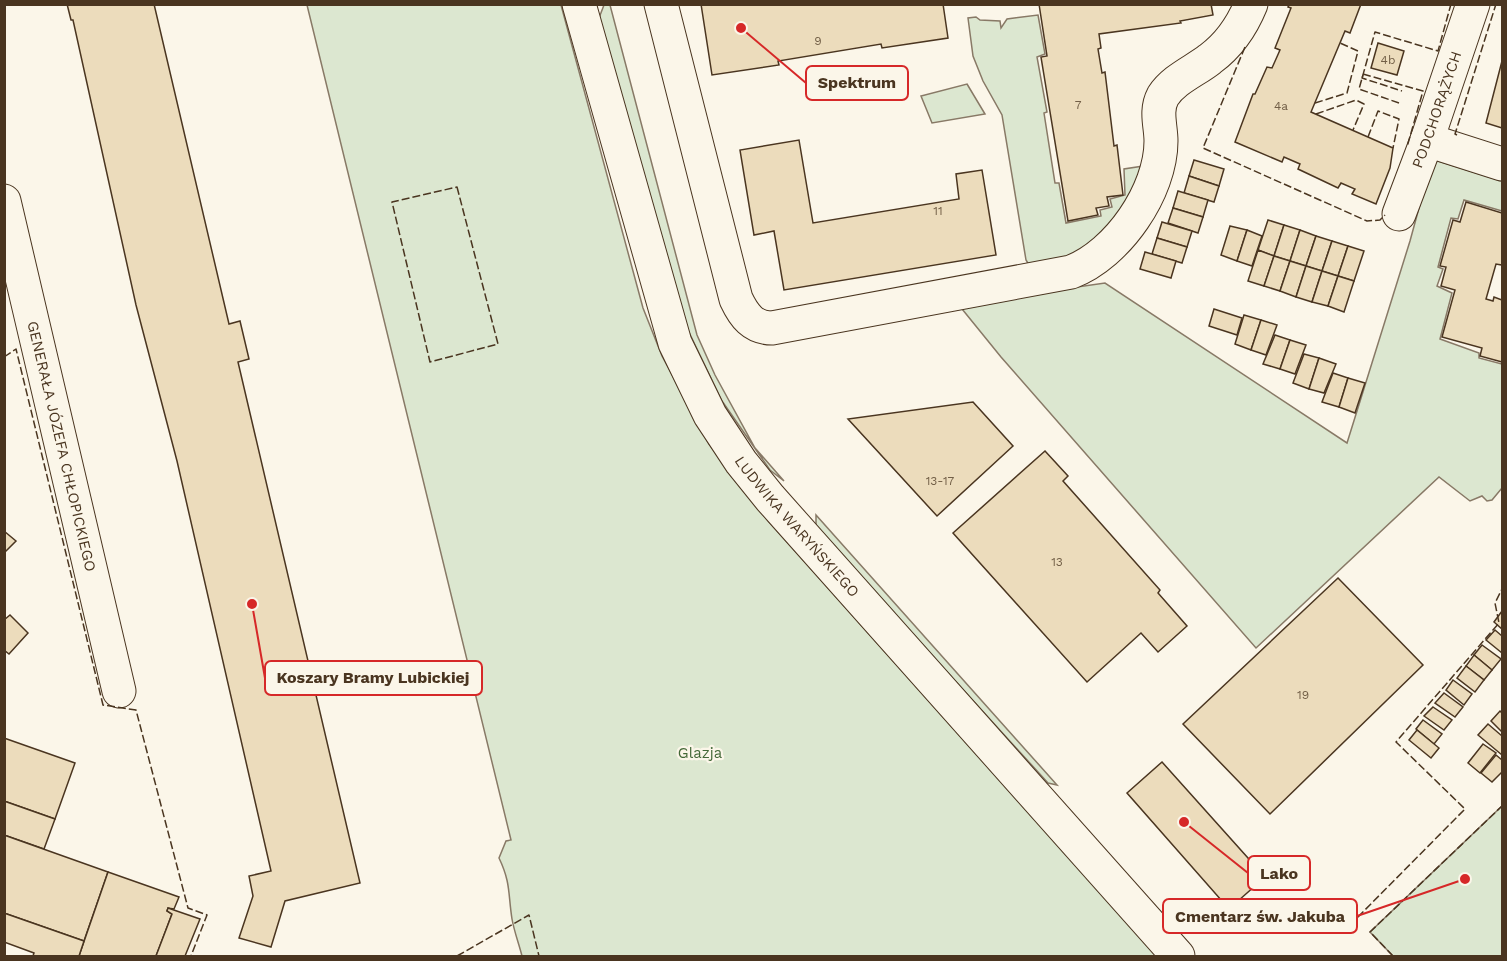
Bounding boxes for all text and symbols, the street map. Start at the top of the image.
house number: 9 [814,34,822,48]
street label: PODCHORĄŻYCH [1408,49,1465,171]
house number: 4b [1381,53,1395,67]
callout: Spektrum [806,66,908,100]
text: Spektrum [818,73,896,92]
house number: 7 [1075,98,1082,112]
house number: 4a [1274,99,1288,113]
house number: 11 [933,204,943,218]
street label: GENERAŁA JÓZEFA CHŁOPICKIEGO [23,319,100,573]
street label: LUDWIKA WARYŃSKIEGO [731,453,863,601]
house number: 13-17 [926,474,955,488]
house number: 13 [1051,555,1063,569]
callout: Koszary Bramy Lubickiej [265,661,482,695]
text: Koszary Bramy Lubickiej [277,668,469,687]
house number: 19 [1297,688,1309,702]
park label: Glazja [678,744,723,762]
callout: Lako [1248,856,1310,890]
text: Lako [1260,864,1298,883]
callout: Cmentarz św. Jakuba [1163,899,1357,933]
text: Cmentarz św. Jakuba [1175,907,1346,926]

